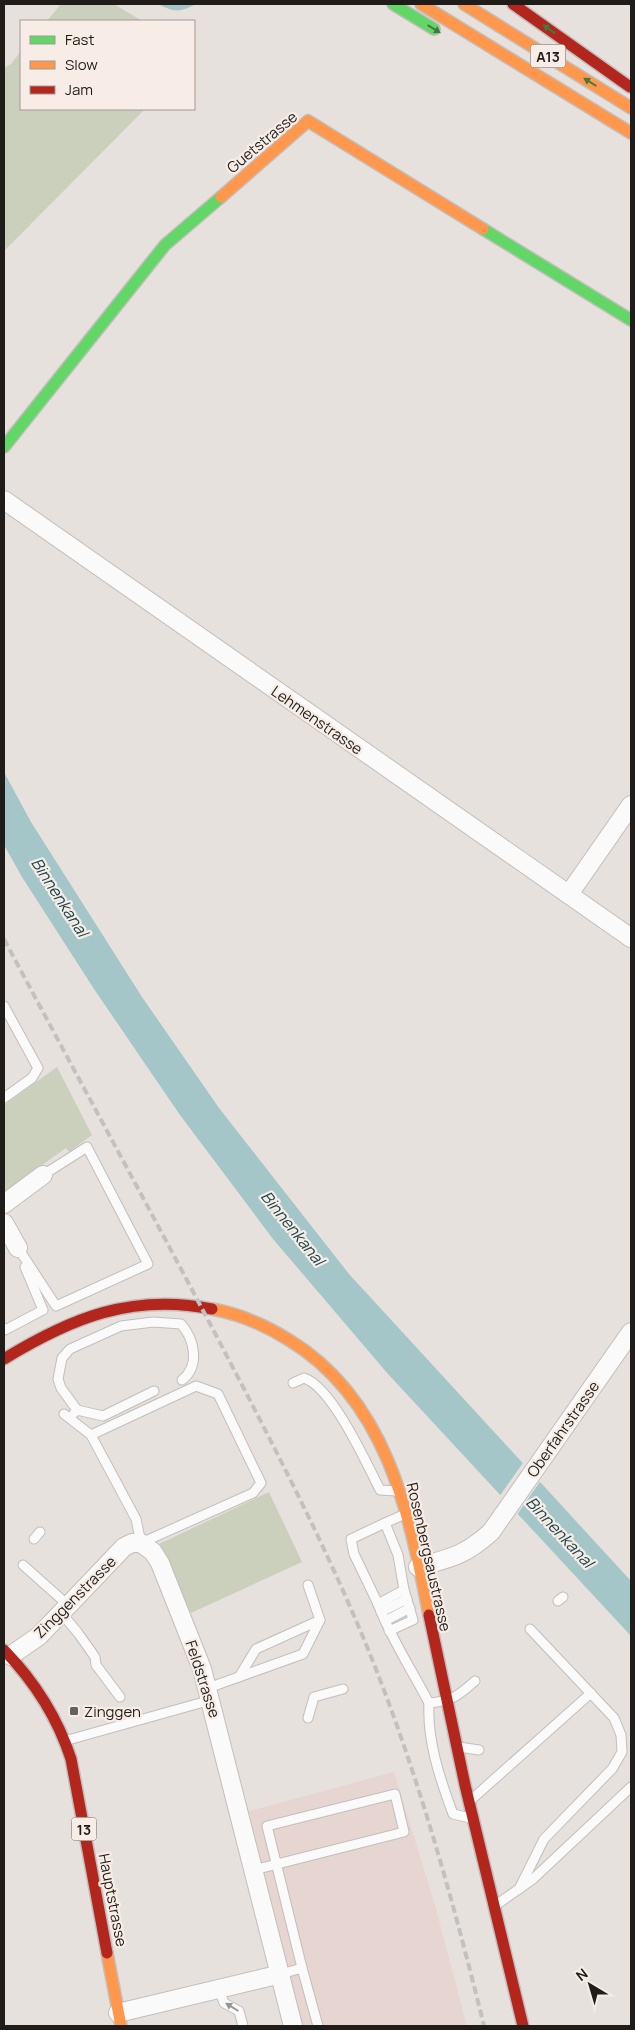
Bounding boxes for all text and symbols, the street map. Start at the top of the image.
legend [20,20,195,110]
one-way arrow [542,24,556,34]
one-way arrow [428,25,441,34]
text: Fast [65,29,94,50]
road number: A13 [530,44,566,68]
text: Slow [65,54,98,75]
one-way arrow [583,77,596,87]
text: Jam [65,79,93,100]
street label: Guetstrasse [222,106,302,178]
street label: Lehmenstrasse [267,681,367,760]
water label: Binnenkanal [26,853,95,943]
water label: Binnenkanal [256,1186,331,1272]
street label: Oberfahrstrasse [522,1376,604,1481]
street label: Rosenbergsaustrasse [402,1480,456,1634]
water label: Binnenkanal [521,1492,600,1574]
street label: Zinggenstrasse [29,1551,121,1643]
street label: Feldstrasse [181,1638,225,1721]
place label: Zinggen [84,1701,141,1722]
marker: Zinggen [68,1705,80,1717]
road number: 13 [72,1818,96,1840]
street label: Hauptstrasse [94,1852,132,1948]
north arrow [565,1960,615,2010]
text: N [572,1964,592,1985]
one-way arrow [225,2003,238,2012]

